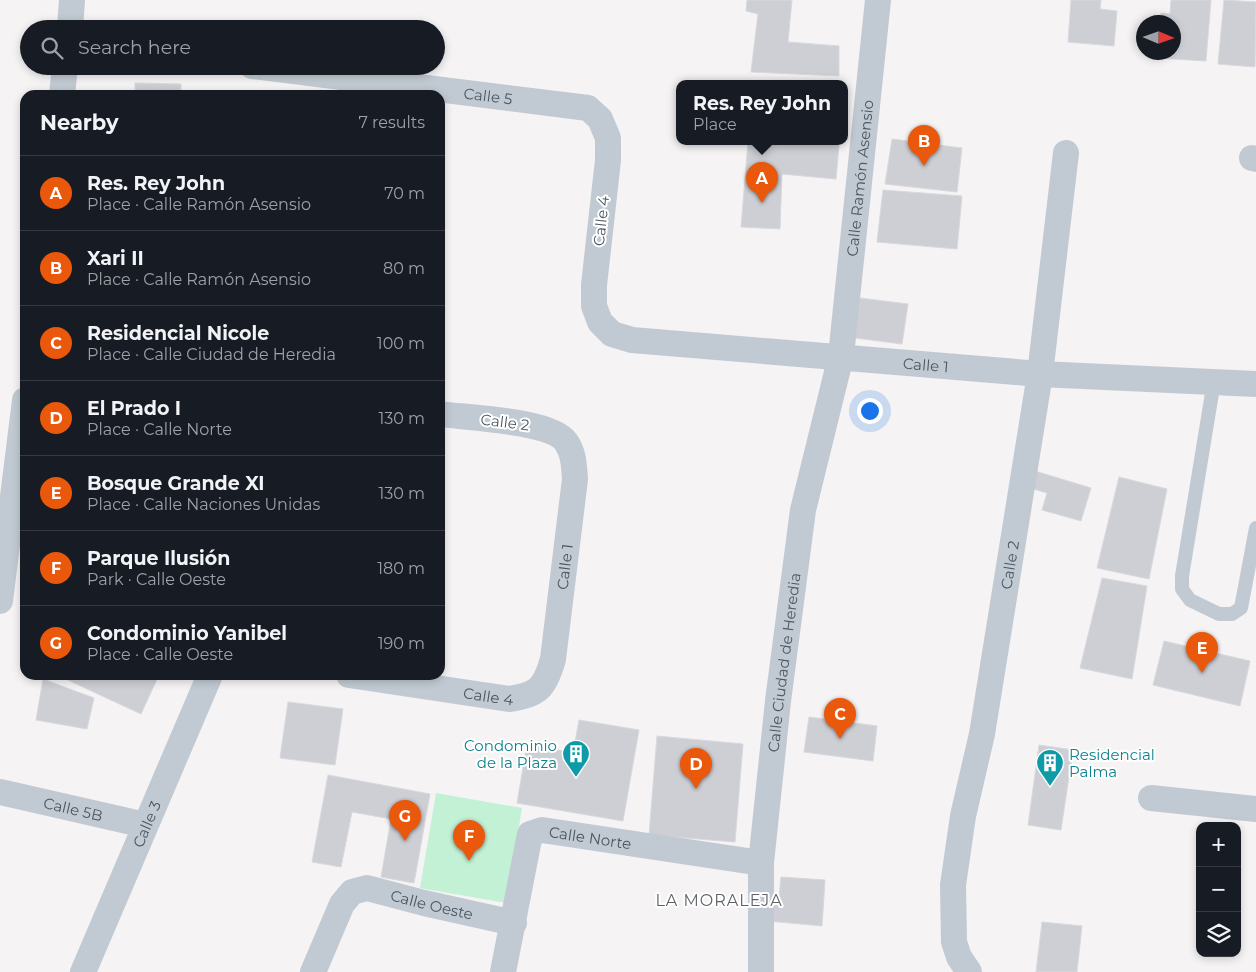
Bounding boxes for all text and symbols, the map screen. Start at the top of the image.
north arrow [1136,15,1181,60]
search box [20,20,445,75]
icon: search [38,34,66,62]
text: Search here [78,36,191,59]
popup [676,80,848,145]
street label: Calle 5 [463,83,514,108]
text: Res. Rey John [693,92,831,115]
street label: Calle Ramón Asensio [842,99,877,257]
text: Nearby [40,110,119,135]
text: 7 results [358,113,425,132]
text: Place [693,115,737,134]
pin: B [908,125,940,166]
pin: A [746,162,778,203]
text: Res. Rey John [87,172,225,195]
text: A [50,184,62,203]
text: 70 m [384,184,425,203]
text: Place · Calle Ramón Asensio [87,195,311,214]
street label: Calle 4 [589,195,613,247]
text: Xari II [87,247,144,270]
text: B [50,259,62,278]
text: 80 m [383,259,425,278]
text: Place · Calle Ramón Asensio [87,270,311,289]
text: Residencial Nicole [87,322,269,345]
text: C [50,334,62,353]
text: 100 m [377,334,425,353]
text: Place · Calle Ciudad de Heredia [87,345,336,364]
street label: Calle 1 [902,353,949,376]
text: El Prado I [87,397,181,420]
your location [857,398,883,424]
text: D [49,409,63,428]
text: 130 m [378,409,425,428]
street label: Calle 2 [480,410,530,434]
text: Place · Calle Norte [87,420,232,439]
text: Bosque Grande XI [87,472,265,495]
text: E [51,484,61,503]
text: 130 m [378,484,425,503]
text: Place · Calle Naciones Unidas [87,495,320,514]
street label: Calle 2 [996,539,1023,591]
street label: Calle 1 [552,543,577,591]
text: Parque Ilusión [87,547,230,570]
text: F [51,559,61,578]
text: 180 m [377,559,425,578]
text: Park · Calle Oeste [87,570,226,589]
street label: Calle Ciudad de Heredia [763,571,804,753]
text: Condominio Yanibel [87,622,287,645]
pin: E [1186,632,1218,673]
text: G [50,634,62,653]
text: 190 m [378,634,425,653]
text: Place · Calle Oeste [87,645,233,664]
street label: Calle 4 [462,683,515,709]
pin: C [824,698,856,739]
place label: Condominio de la Plaza [464,736,557,772]
building icon: Condominio de la Plaza [561,739,591,778]
place label: Residencial Palma [1069,745,1155,781]
pin: D [680,748,712,789]
building icon: Residencial Palma [1035,748,1065,787]
street label: Calle 5B [42,793,105,825]
street label: Calle 3 [128,798,165,850]
pin: G [389,800,421,841]
pin: F [453,820,485,861]
street label: Calle Norte [548,822,633,853]
map controls [1196,822,1241,957]
button: + [1196,822,1241,867]
button: − [1196,867,1241,912]
street label: Calle Oeste [389,885,475,923]
district label: LA MORALEJA [655,891,783,910]
button: layers [1196,912,1241,957]

